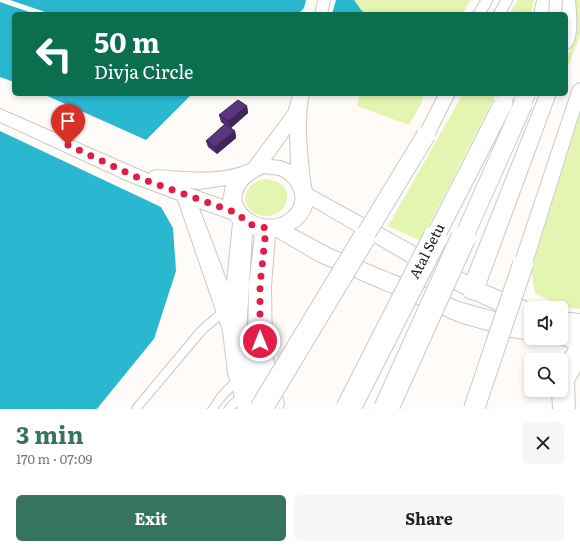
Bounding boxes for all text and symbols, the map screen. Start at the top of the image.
text: 50 m [94,20,160,62]
icon: left [28,28,80,80]
text: Divja Circle [94,58,193,85]
pin [51,104,85,145]
icon: arrive [57,110,79,132]
street label: Atal Setu [404,219,449,282]
map controls [524,301,568,397]
button: sound [524,301,568,345]
position arrow [239,320,281,362]
button: search [524,353,568,397]
text: 3 min [16,416,84,451]
button: close [522,422,564,464]
text: 170 m · 07:09 [16,449,92,468]
button: Exit [16,495,286,541]
button: Share [294,495,564,541]

